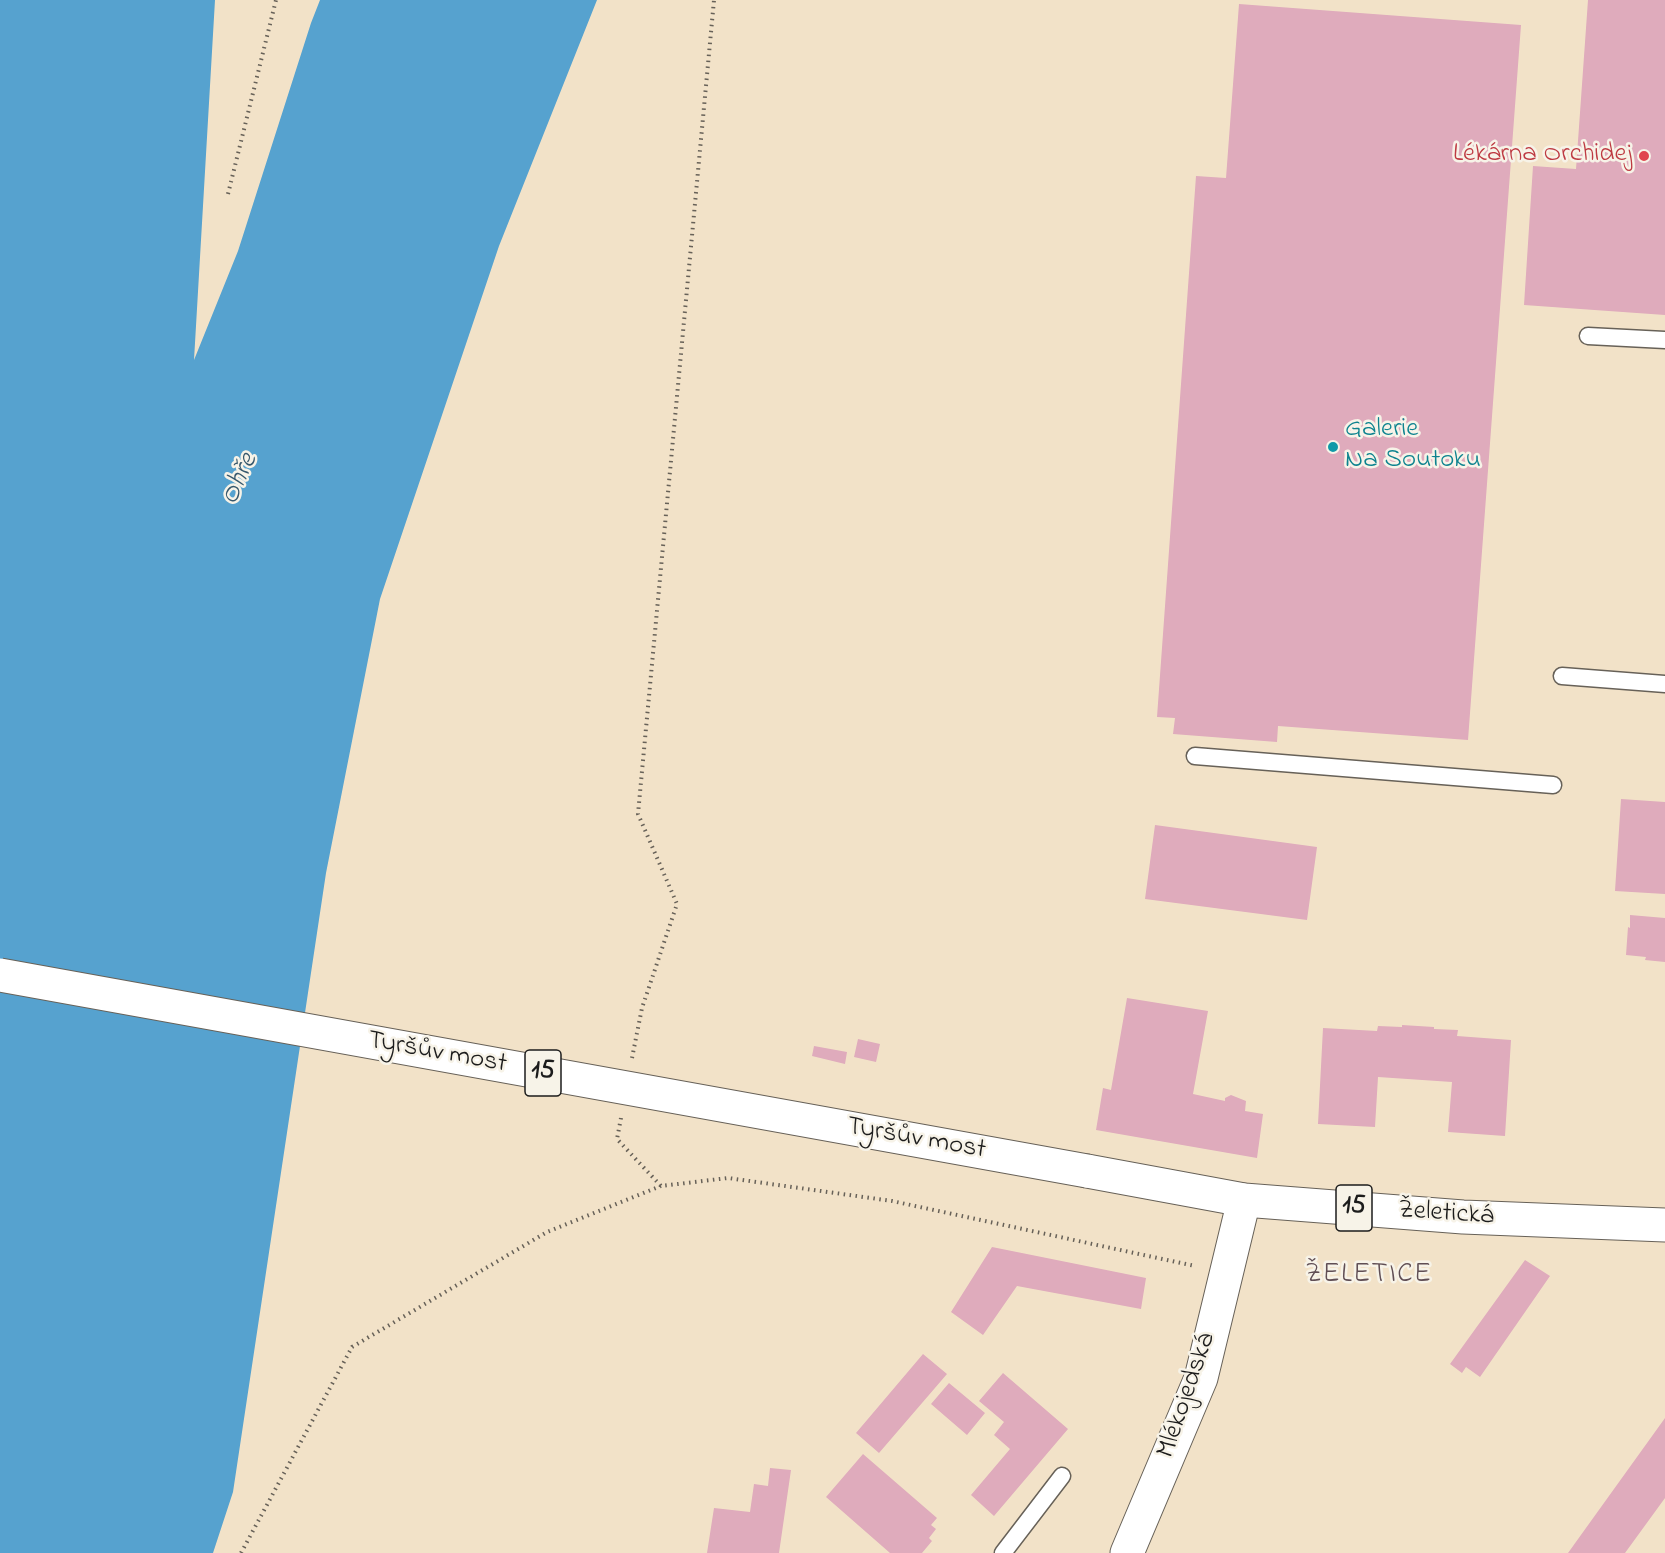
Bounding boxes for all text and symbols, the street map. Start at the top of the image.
place label: Lékárna Orchidej [1453,140,1632,172]
marker: Lékárna Orchidej [1637,149,1651,163]
place label: Galerie Na Soutoku [1345,415,1481,478]
marker: Galerie Na Soutoku [1326,440,1340,454]
water label: Ohře [215,449,267,511]
street label: Tyršův most [365,1026,509,1082]
road number: 15 [525,1050,561,1096]
street label: Tyršův most [844,1112,988,1168]
road number: 15 [1336,1185,1372,1231]
street label: Želetická [1397,1196,1495,1234]
district label: ŽELETICE [1305,1259,1433,1293]
street label: Mlékojedská [1151,1329,1225,1463]

